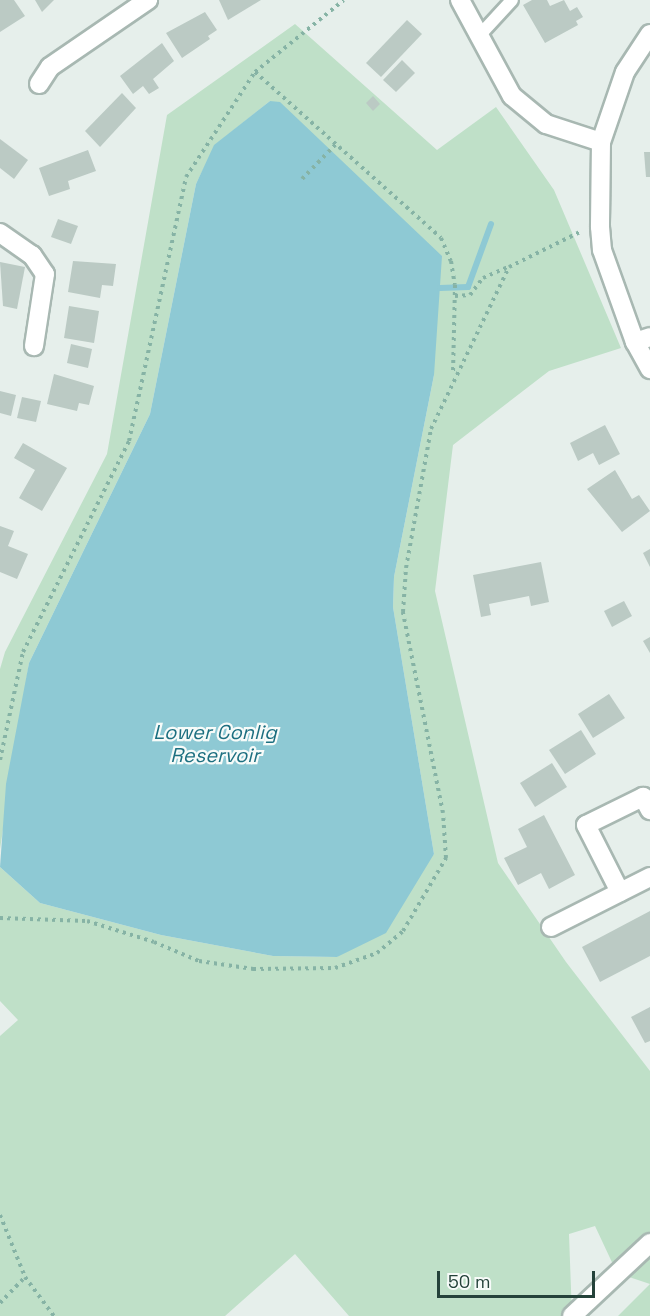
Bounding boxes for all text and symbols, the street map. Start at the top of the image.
water label: Lower Conlig Reservoir [153,720,277,767]
scale bar [440,1259,598,1297]
text: 50 m [448,1270,490,1293]

